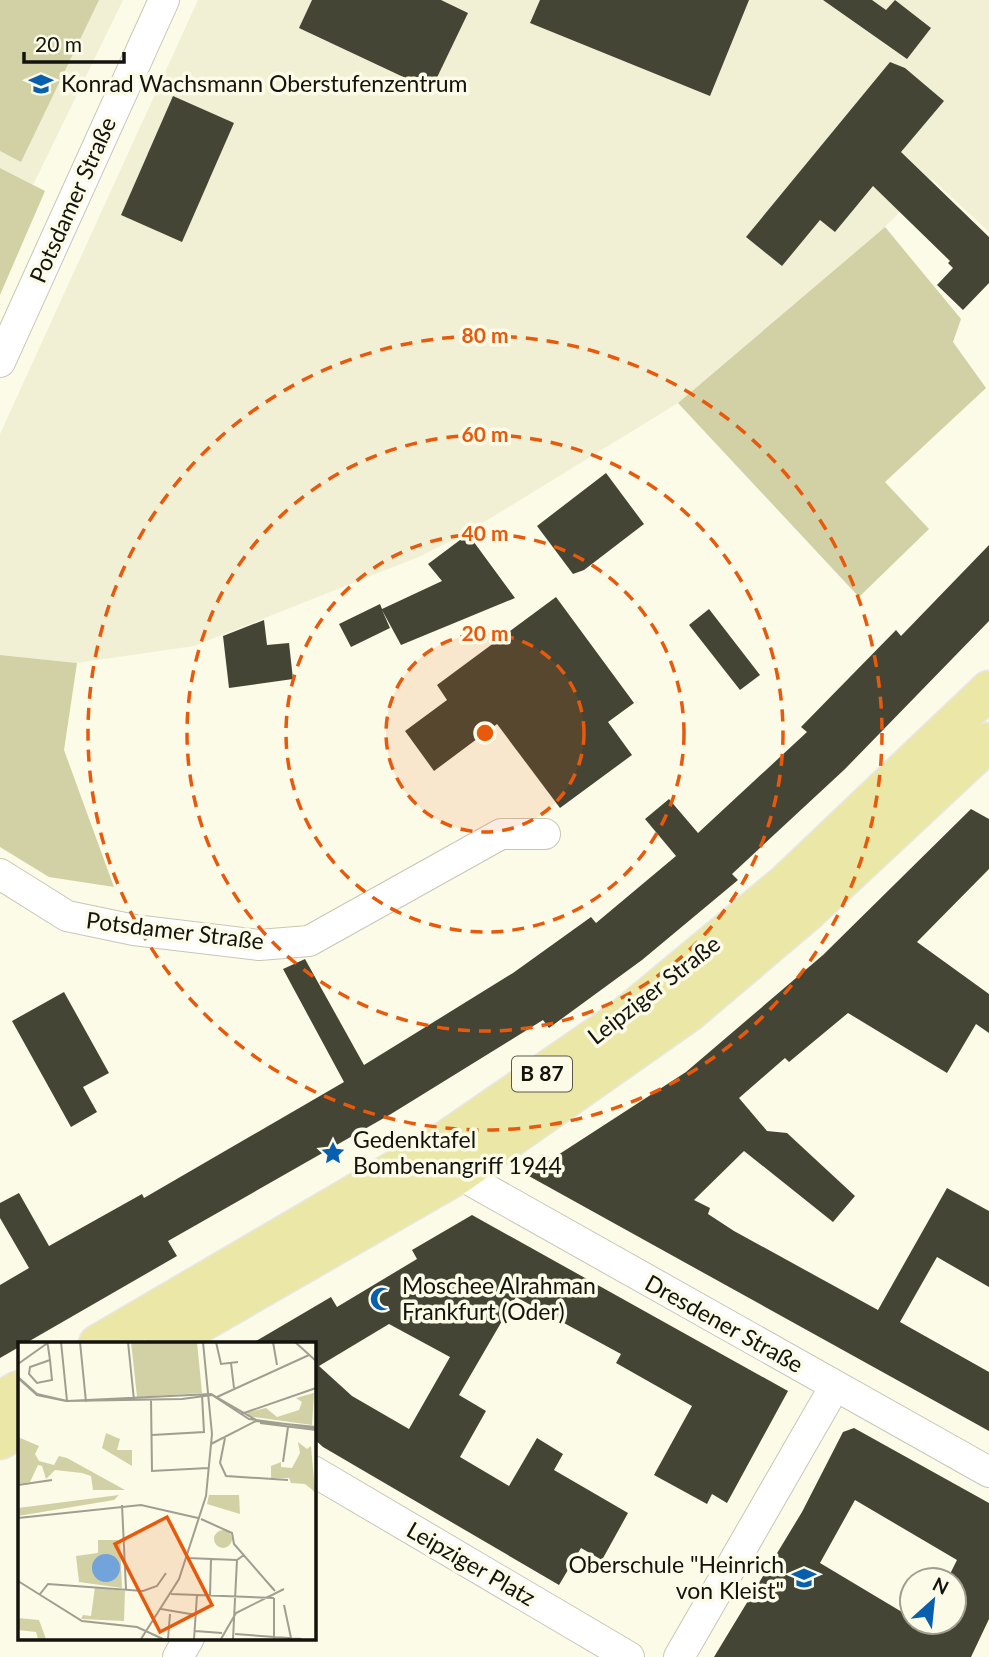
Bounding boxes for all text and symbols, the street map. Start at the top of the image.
scale bar [24,21,124,65]
text: 20 m [35,31,82,56]
place label: Konrad Wachsmann Oberstufenzentrum [61,69,468,97]
school or university icon: Konrad Wachsmann Oberstufenzentrum [27,70,55,98]
street label: Potsdamer Straße [23,112,121,287]
text: 80 m [461,322,509,347]
text: 60 m [461,421,509,446]
text: 40 m [461,520,509,545]
text: 20 m [461,620,509,645]
centre of rings [473,721,497,745]
street label: Potsdamer Straße [85,905,266,955]
street label: Leipziger Straße [582,929,725,1050]
road number: B 87 [512,1056,572,1092]
place label: Gedenktafel Bombenangriff 1944 [353,1125,562,1179]
place icon: Gedenktafel Bombenangriff 1944 [319,1139,347,1167]
street label: Dresdener Straße [641,1268,808,1378]
place label: Moschee Alrahman Frankfurt (Oder) [402,1271,596,1325]
mosque icon: Moschee Alrahman Frankfurt (Oder) [368,1285,396,1313]
inset map [18,1342,315,1640]
street label: Leipziger Platz [402,1515,541,1611]
place label: Oberschule "Heinrich von Kleist" [568,1550,784,1604]
school or university icon: Oberschule "Heinrich von Kleist" [790,1564,818,1592]
north arrow [898,1566,968,1636]
text: N [929,1572,953,1599]

